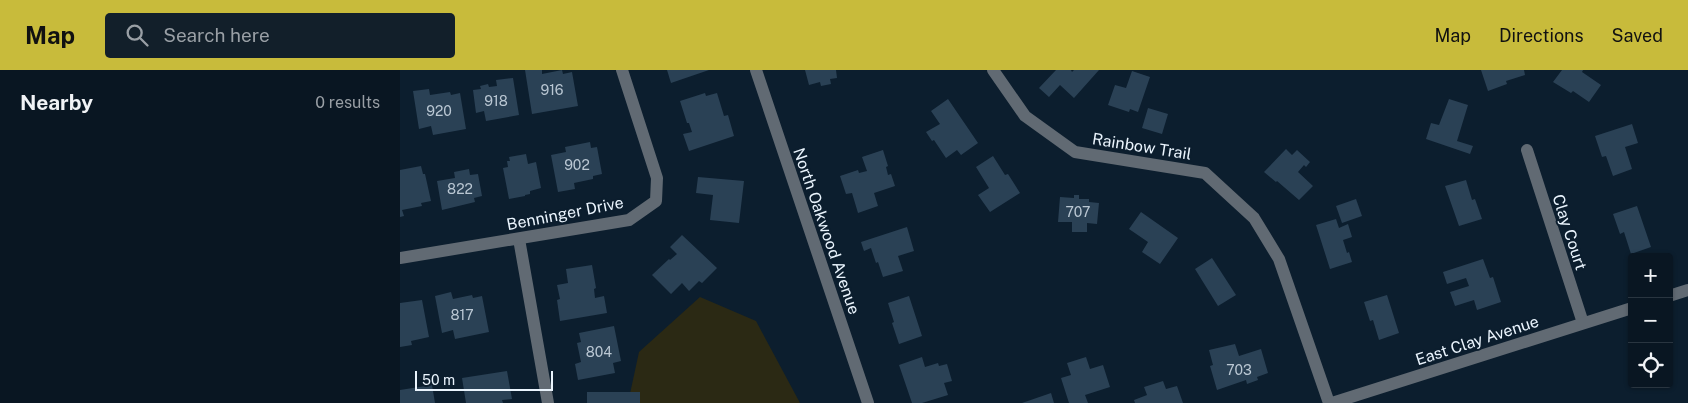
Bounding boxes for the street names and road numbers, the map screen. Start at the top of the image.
street label: Rainbow Trail [1091,129,1193,164]
street label: North Oakwood Avenue [789,145,864,317]
street label: Clay Court [1548,192,1591,272]
street label: Benninger Drive [505,193,625,234]
street label: East Clay Avenue [1413,312,1541,369]

